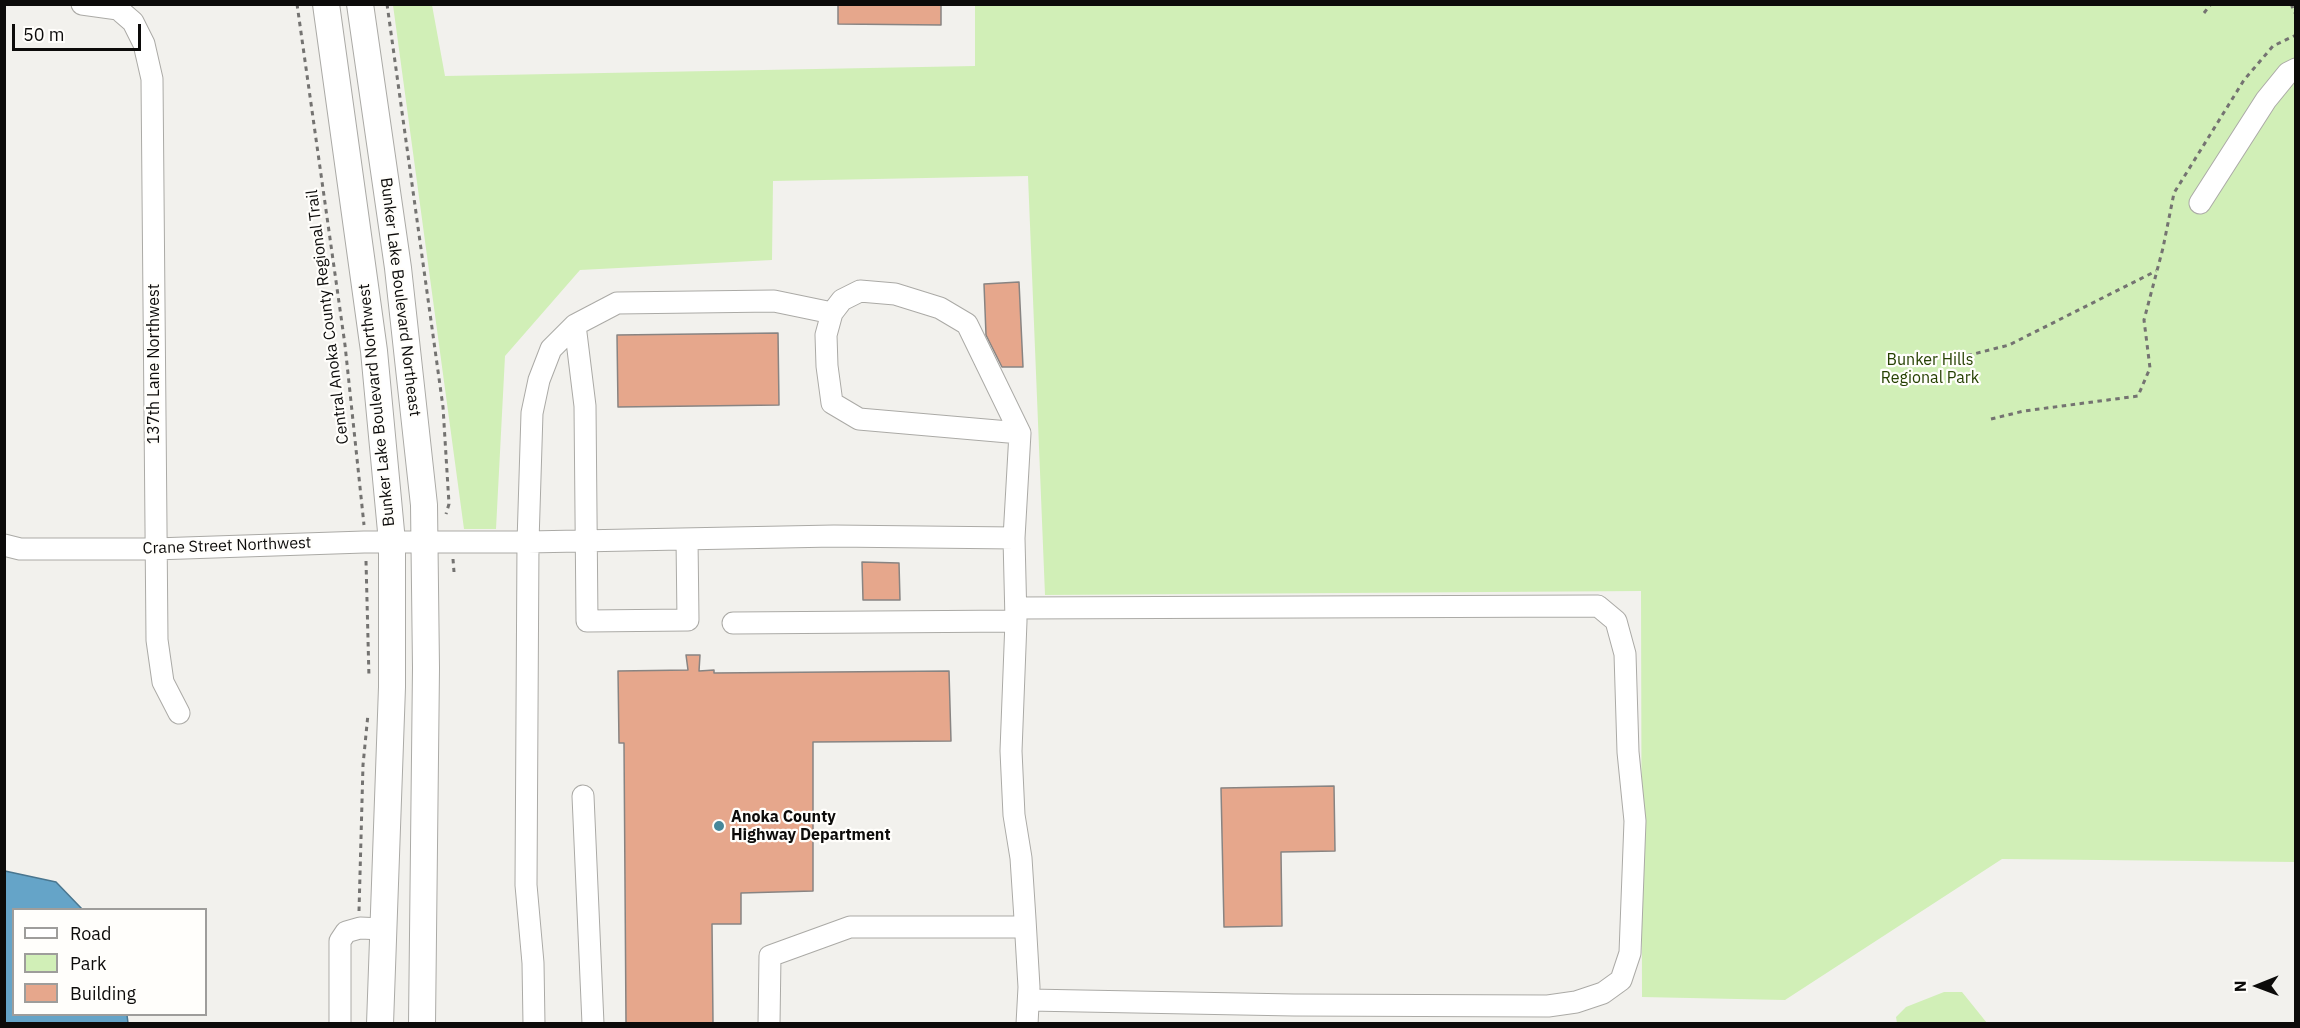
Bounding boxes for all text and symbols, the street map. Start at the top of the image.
scale bar [15,12,144,50]
text: 50 m [23,23,65,46]
street label: Bunker Lake Boulevard Northeast [376,176,424,418]
street label: Central Anoka County Regional Trail [303,189,353,445]
street label: Bunker Lake Boulevard Northwest [355,283,399,527]
street label: 137th Lane Northwest [144,284,164,444]
park label: Bunker Hills Regional Park [1881,350,1979,388]
street label: Crane Street Northwest [142,533,312,559]
place label: Anoka County Highway Department [731,807,891,845]
marker: Anoka County Highway Department [712,819,726,833]
legend [12,908,207,1016]
text: Road [70,922,111,945]
text: Park [70,952,106,975]
north arrow [2228,956,2288,1016]
text: N [2230,980,2250,992]
text: Building [70,982,136,1005]

